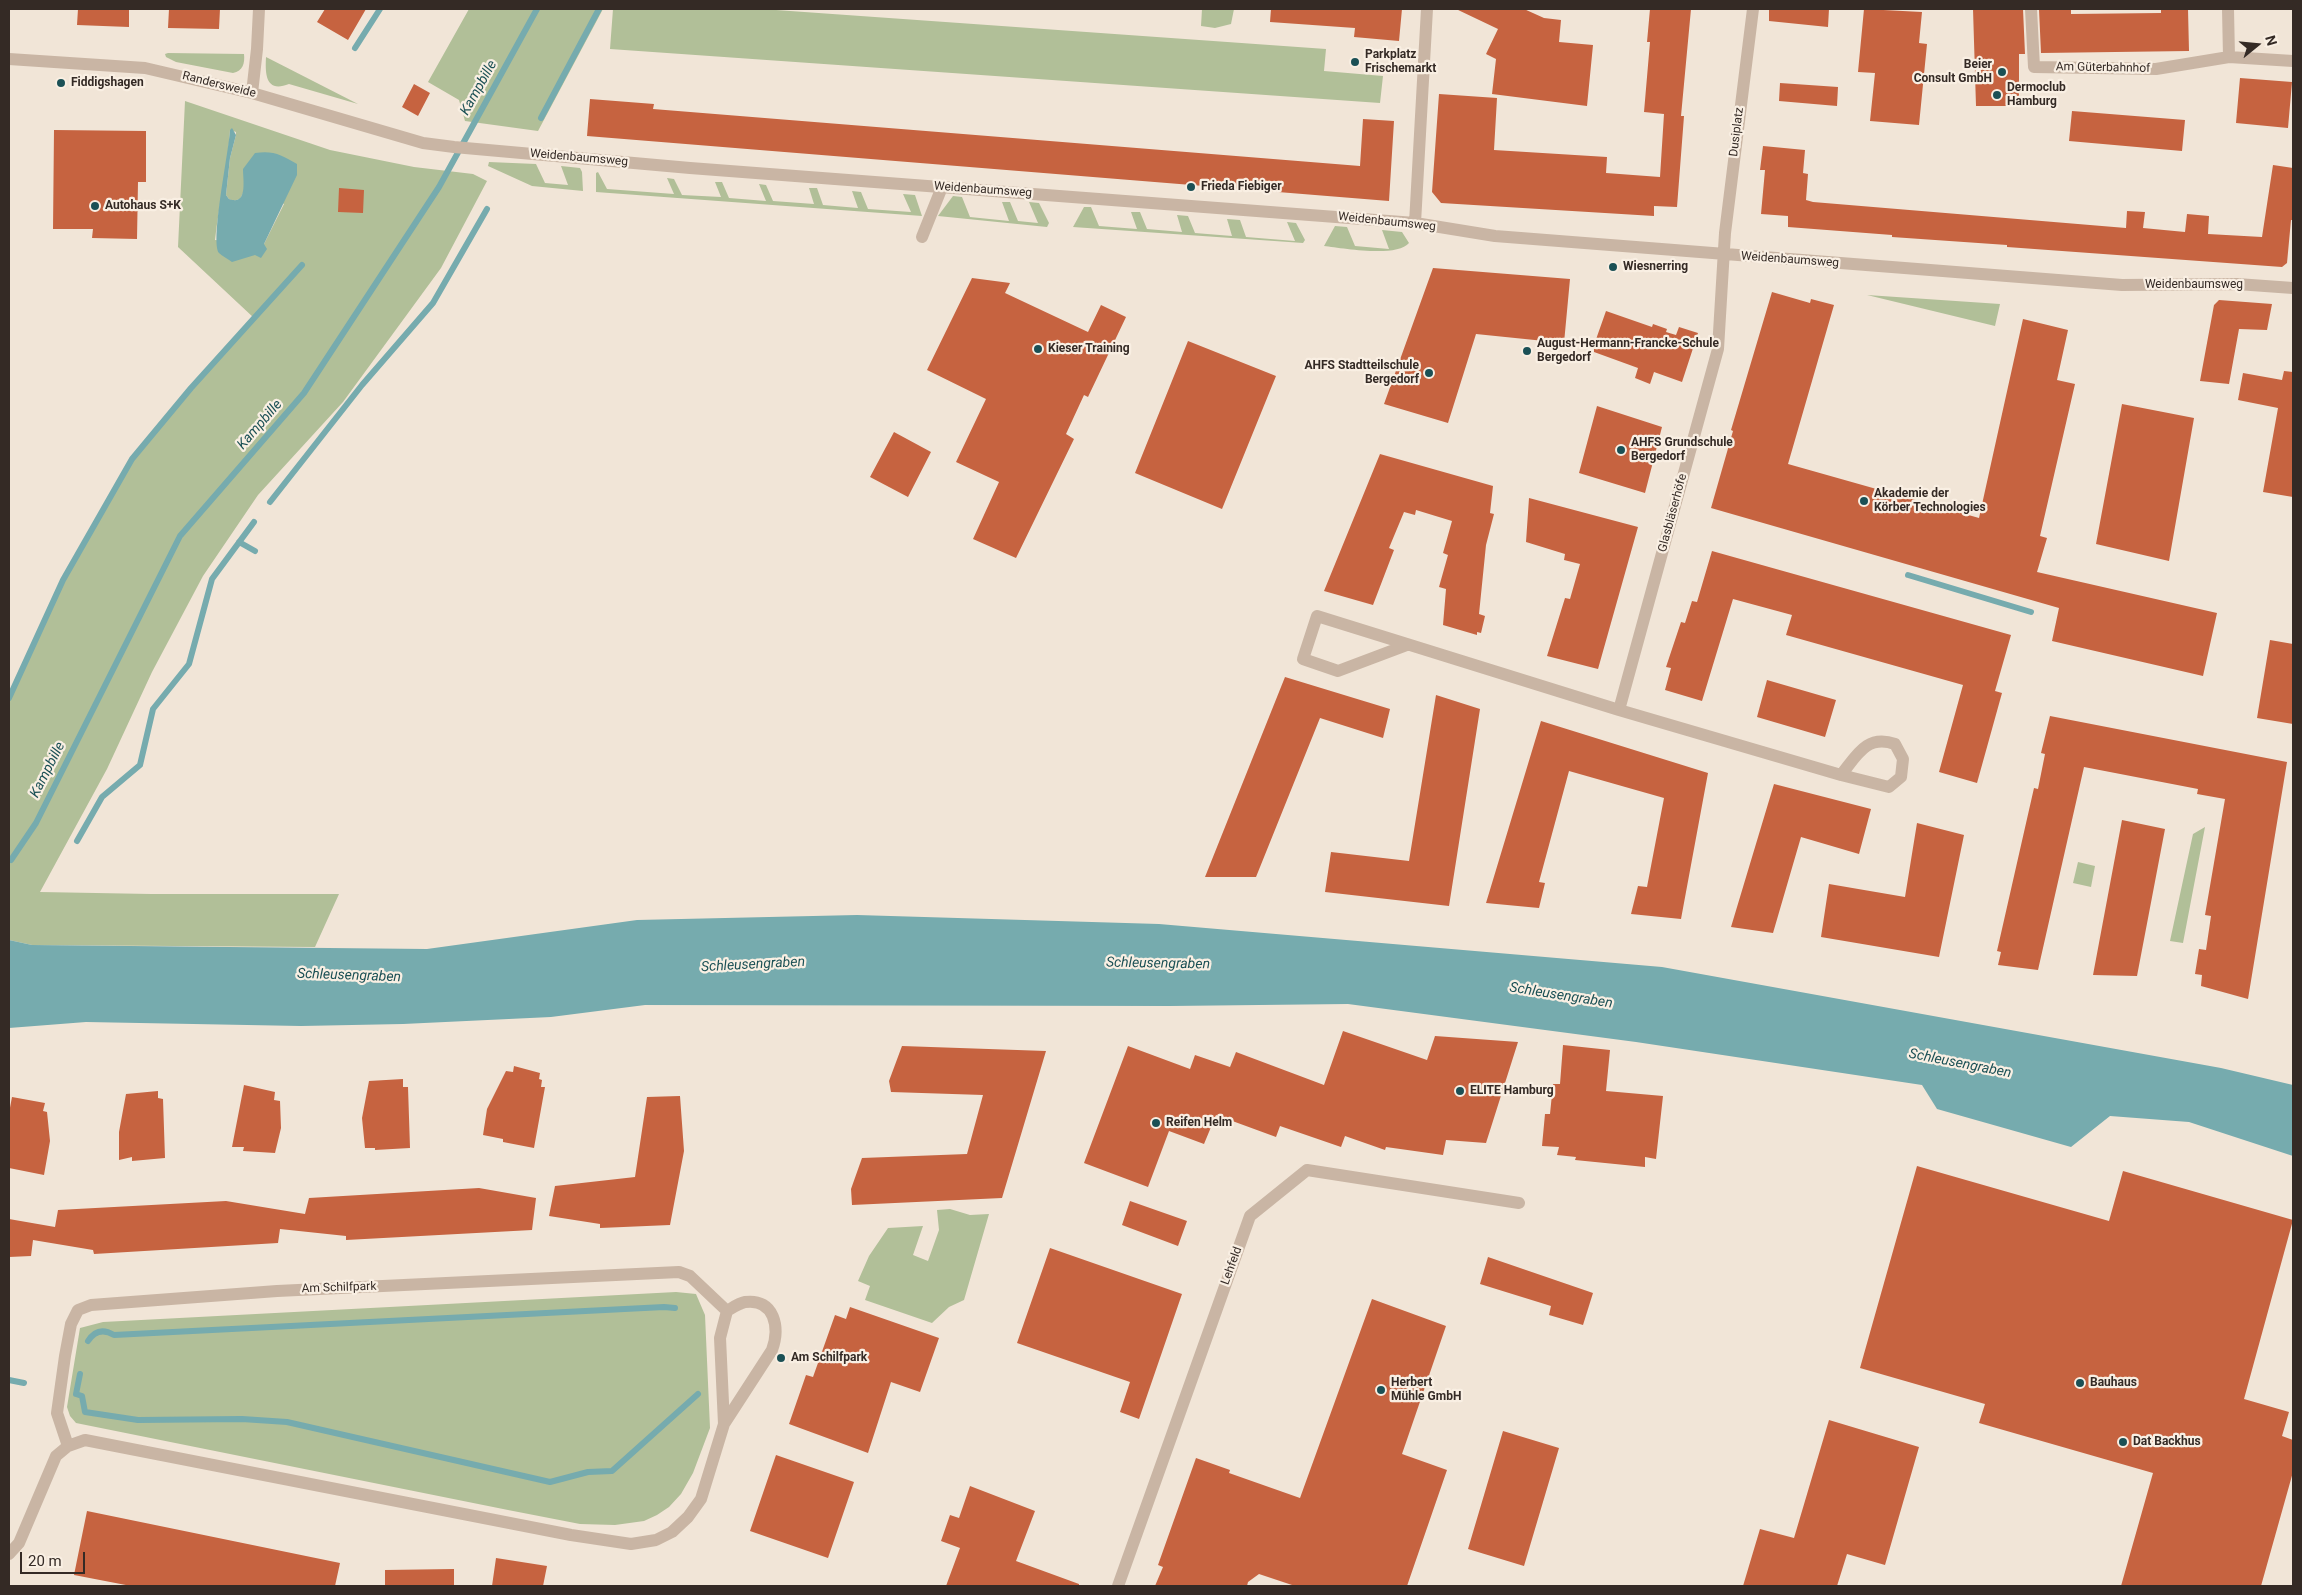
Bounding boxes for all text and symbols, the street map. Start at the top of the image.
north arrow [2232,20,2282,70]
text: N [2262,34,2280,48]
place label: Parkplatz Frischemarkt [1365,48,1436,76]
marker: Parkplatz Frischemarkt [1349,56,1361,68]
water label: Kampbille [457,58,501,118]
place label: Beier Consult GmbH [1914,58,1992,86]
street label: Am Güterbahnhof [2056,60,2150,76]
marker: Beier Consult GmbH [1996,66,2008,78]
street label: Randersweide [181,69,257,101]
place label: Fiddigshagen [71,76,144,90]
marker: Fiddigshagen [55,77,67,89]
place label: Dermoclub Hamburg [2007,81,2066,109]
marker: Dermoclub Hamburg [1991,89,2003,101]
street label: Dusiplatz [1727,106,1747,158]
street label: Weidenbaumsweg [529,147,629,169]
street label: Weidenbaumsweg [934,179,1032,201]
place label: Frieda Fiebiger [1201,180,1282,194]
marker: Frieda Fiebiger [1185,181,1197,193]
place label: Autohaus S+K [105,199,181,213]
marker: Autohaus S+K [89,200,101,212]
street label: Weidenbaumsweg [1337,210,1437,234]
street label: Weidenbaumsweg [1741,249,1839,271]
place label: Wiesnerring [1623,260,1688,274]
marker: Wiesnerring [1607,261,1619,273]
street label: Weidenbaumsweg [2145,278,2243,292]
place label: August-Hermann-Francke-Schule Bergedorf [1537,337,1719,365]
place label: Kieser Training [1048,342,1130,356]
marker: Kieser Training [1032,343,1044,355]
marker: August-Hermann-Francke-Schule Bergedorf [1521,345,1533,357]
place label: AHFS Stadtteilschule Bergedorf [1304,359,1419,387]
marker: AHFS Stadtteilschule Bergedorf [1423,367,1435,379]
water label: Kampbille [234,397,286,453]
place label: AHFS Grundschule Bergedorf [1631,436,1733,464]
marker: AHFS Grundschule Bergedorf [1615,444,1627,456]
street label: Glasbläserhöfe [1656,472,1690,554]
place label: Akademie der Körber Technologies [1874,487,1986,515]
marker: Akademie der Körber Technologies [1858,495,1870,507]
water label: Kampbille [27,739,69,801]
water label: Schleusengraben [701,954,805,976]
water label: Schleusengraben [1106,955,1210,973]
water label: Schleusengraben [297,966,401,986]
water label: Schleusengraben [1508,980,1614,1012]
water label: Schleusengraben [1907,1046,2013,1082]
place label: ELITE Hamburg [1470,1084,1554,1098]
marker: ELITE Hamburg [1454,1085,1466,1097]
place label: Reifen Helm [1166,1116,1232,1130]
marker: Reifen Helm [1150,1117,1162,1129]
street label: Lehfeld [1218,1245,1246,1287]
street label: Am Schilfpark [301,1279,377,1297]
place label: Am Schilfpark [791,1351,867,1365]
marker: Am Schilfpark [775,1352,787,1364]
place label: Herbert Mühle GmbH [1391,1376,1461,1404]
place label: Bauhaus [2090,1376,2137,1390]
marker: Bauhaus [2074,1377,2086,1389]
marker: Herbert Mühle GmbH [1375,1384,1387,1396]
place label: Dat Backhus [2133,1435,2201,1449]
marker: Dat Backhus [2117,1436,2129,1448]
scale bar [22,1542,88,1574]
text: 20 m [28,1552,62,1570]

